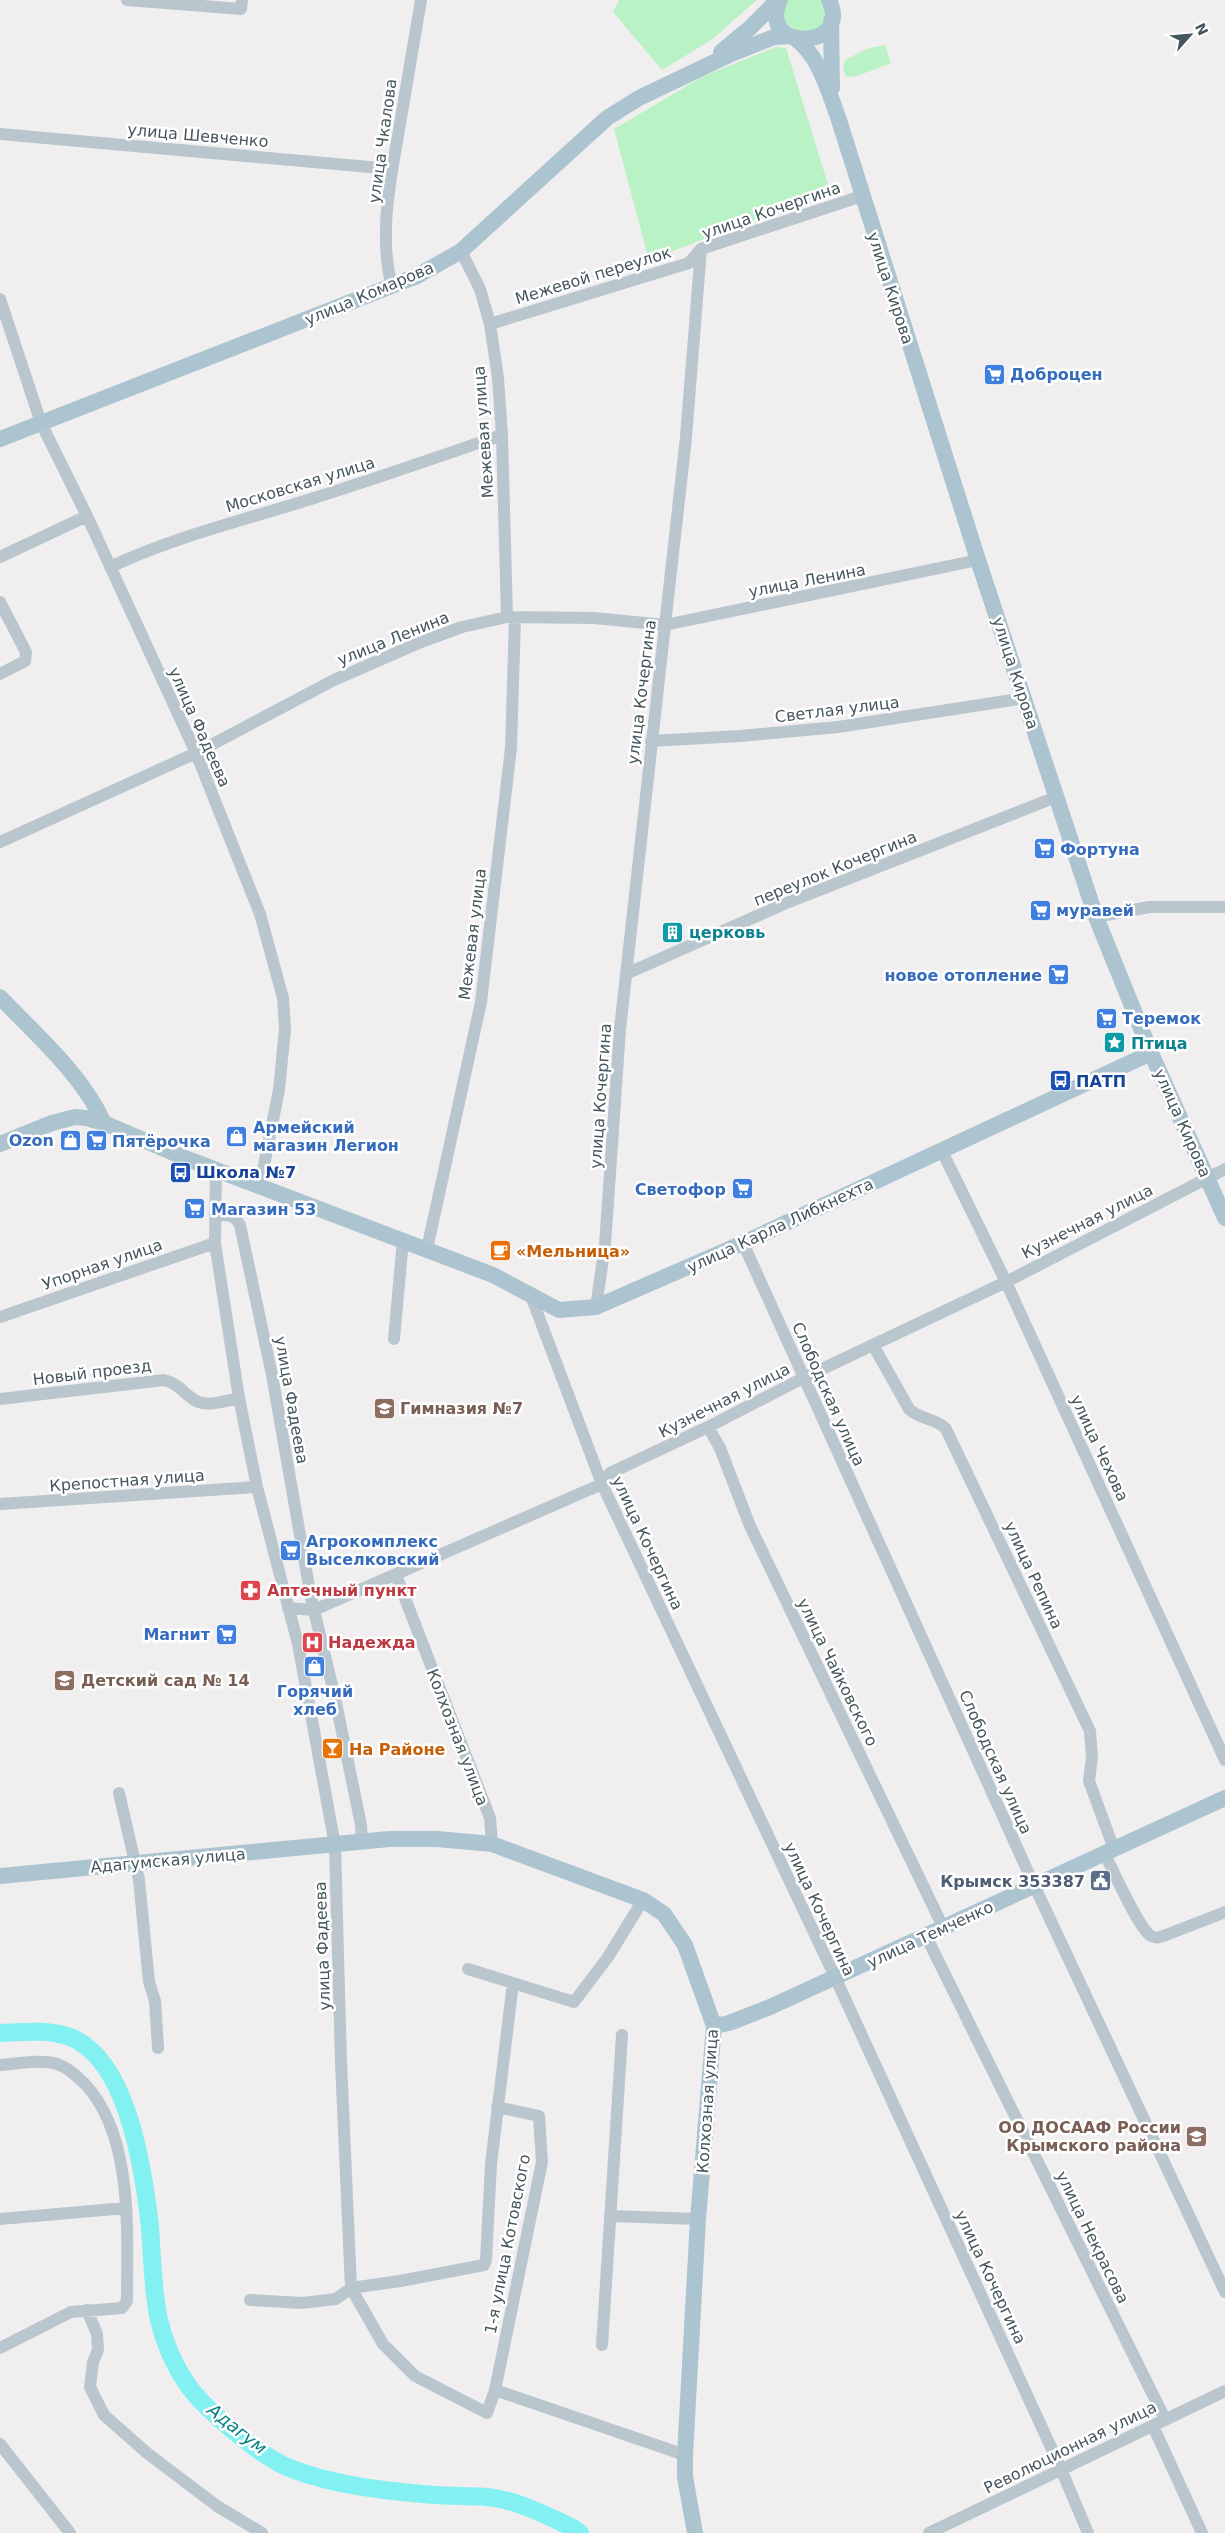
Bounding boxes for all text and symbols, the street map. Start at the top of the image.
north arrow [1165,10,1215,60]
text: N [1192,20,1211,38]
street label: улица Чкалова [364,78,401,205]
street label: улица Шевченко [127,120,269,151]
street label: улица Кочергина [699,178,843,243]
street label: улица Кирова [863,230,918,347]
street label: Межевой переулок [513,243,674,308]
street label: улица Комарова [302,258,436,329]
supermarket icon: Доброцен [982,362,1006,386]
street label: Межевая улица [469,365,498,499]
place label: Доброцен [1010,365,1103,384]
street label: Московская улица [223,453,377,516]
street label: улица Ленина [747,560,867,601]
street label: улица Ленина [335,607,452,670]
street label: улица Кирова [988,615,1043,732]
street label: улица Кочергина [623,619,660,765]
street label: улица Фадеева [165,664,235,790]
street label: Светлая улица [774,692,900,727]
street label: переулок Кочергина [751,827,920,910]
supermarket icon: Фортуна [1032,837,1056,861]
place label: Фортуна [1060,840,1140,859]
street label: Межевая улица [455,867,490,1001]
supermarket icon: муравей [1028,898,1052,922]
place label: муравей [1056,901,1134,920]
building icon: церковь [661,920,685,944]
place label: церковь [689,923,765,942]
supermarket icon: новое отопление [1046,963,1070,987]
place label: новое отопление [884,966,1042,985]
supermarket icon: Теремок [1094,1006,1118,1030]
place label: Теремок [1122,1009,1201,1028]
street label: улица Кочергина [586,1023,615,1169]
place icon: Птица [1103,1031,1127,1055]
place label: Птица [1131,1034,1188,1053]
street label: улица Кирова [1150,1066,1215,1180]
bus stop icon: ПАТП [1048,1069,1072,1093]
place label: ПАТП [1076,1072,1126,1091]
place label: Армейский магазин Легион [253,1118,399,1155]
shop icon: Армейский магазин Легион [225,1124,249,1148]
shop icon: Ozon [58,1128,82,1152]
supermarket icon: Пятёрочка [84,1129,108,1153]
place label: Ozon [9,1131,54,1150]
place label: Пятёрочка [112,1132,211,1151]
bus stop icon: Школа №7 [168,1160,192,1184]
place label: Школа №7 [196,1163,296,1182]
street label: улица Карла Либкнехта [684,1174,876,1277]
supermarket icon: Светофор [730,1177,754,1201]
place label: Светофор [635,1180,726,1199]
street label: Кузнечная улица [1018,1180,1156,1263]
supermarket icon: Магазин 53 [183,1197,207,1221]
place label: Магазин 53 [211,1200,316,1219]
street label: Упорная улица [40,1235,165,1294]
cafe icon: «Мельница» [488,1239,512,1263]
place label: «Мельница» [516,1242,630,1261]
street label: Слободская улица [788,1319,869,1469]
street label: улица Фадеева [271,1335,312,1465]
street label: Новый проезд [32,1356,152,1389]
street label: Кузнечная улица [655,1359,793,1442]
street label: улица Чехова [1067,1392,1132,1504]
school or university icon: Гимназия №7 [372,1396,396,1420]
place label: Гимназия №7 [400,1399,523,1418]
street label: Крепостная улица [49,1466,205,1495]
street label: улица Кочергина [608,1473,687,1613]
street label: улица Репина [1000,1518,1067,1632]
place label: Агрокомплекс Выселковский [306,1532,439,1569]
supermarket icon: Агрокомплекс Выселковский [278,1538,302,1562]
pharmacy icon: Аптечный пункт [239,1578,263,1602]
place label: Аптечный пункт [267,1581,417,1600]
street label: улица Чайковского [793,1595,882,1749]
supermarket icon: Магнит [214,1622,238,1646]
place label: Магнит [143,1625,211,1644]
hospital icon: Надежда [300,1630,324,1654]
place label: Надежда [328,1633,416,1652]
shop icon: Горячий хлеб [303,1655,327,1679]
street label: Колхозная улица [423,1666,492,1808]
school or university icon: Детский сад № 14 [53,1668,77,1692]
place label: Детский сад № 14 [81,1671,250,1690]
place label: Горячий хлеб [277,1682,353,1719]
street label: Слободская улица [955,1687,1036,1837]
bar icon: На Районе [321,1737,345,1761]
place label: На Районе [349,1740,446,1759]
street label: улица Кочергина [780,1839,859,1979]
street label: Адагумская улица [90,1844,246,1877]
public building icon: Крымск 353387 [1089,1869,1113,1893]
place label: Крымск 353387 [940,1872,1085,1891]
street label: улица Фадеева [311,1881,334,2011]
street label: улица Темченко [864,1897,996,1972]
street label: Колхозная улица [693,2028,722,2174]
place label: ОО ДОСААФ России Крымского района [998,2118,1181,2155]
school or university icon: ОО ДОСААФ России Крымского района [1185,2124,1209,2148]
street label: 1-я улица Котовского [481,2153,534,2336]
street label: улица Некрасова [1052,2168,1133,2307]
street label: улица Кочергина [951,2207,1030,2347]
street label: Революционная улица [981,2397,1160,2498]
water label: Адагум [203,2398,271,2458]

